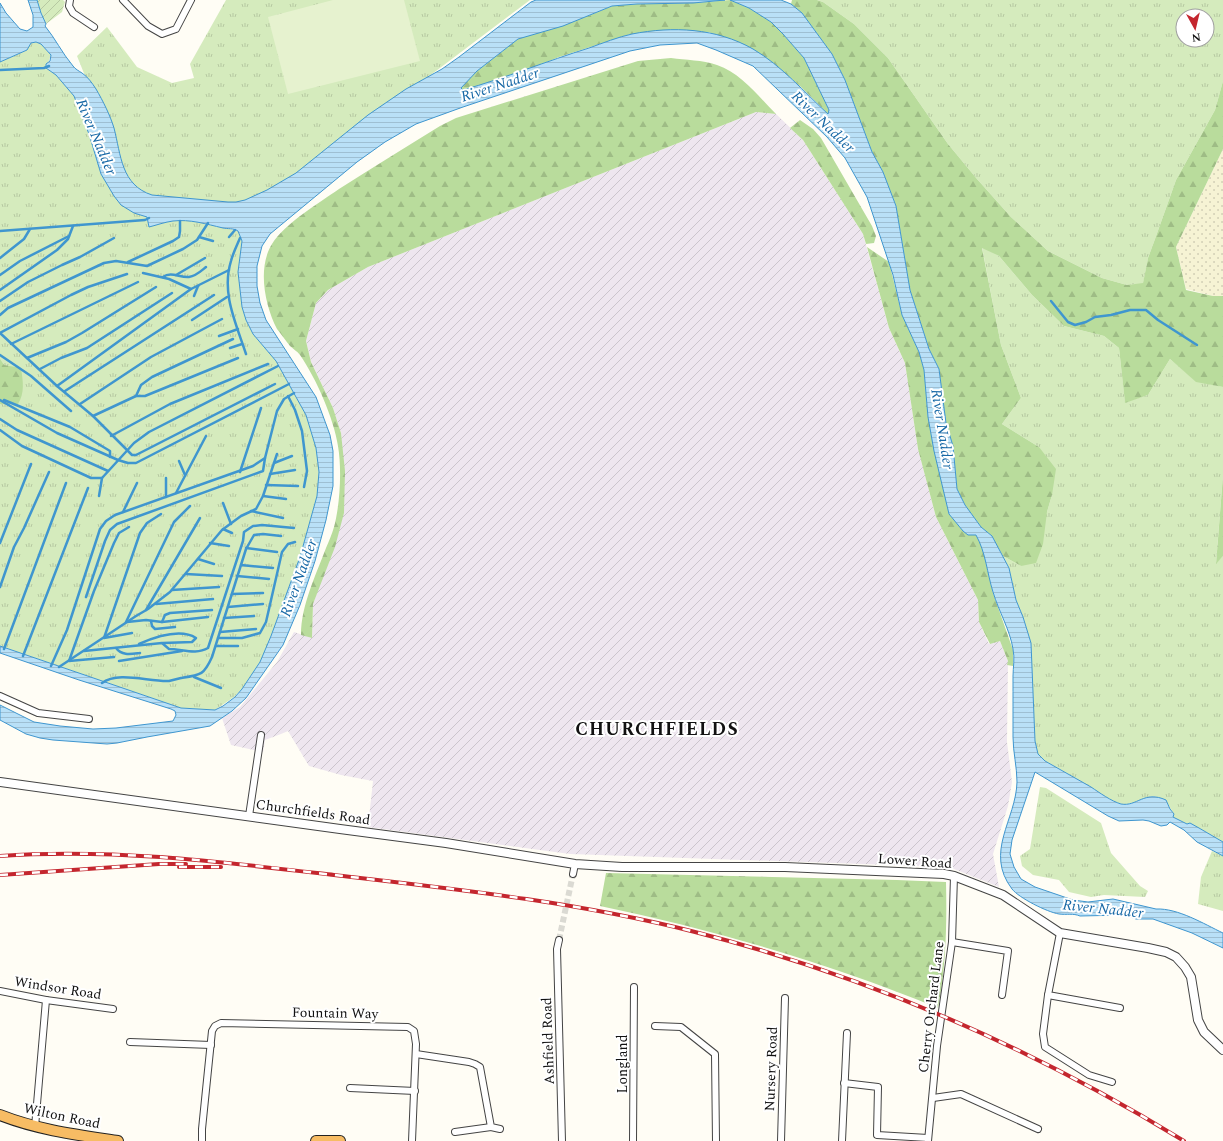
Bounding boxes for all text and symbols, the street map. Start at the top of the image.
north arrow [1175,8,1215,48]
text: N [1191,28,1202,46]
water label: River Nadder [458,61,543,108]
water label: River Nadder [786,86,861,159]
water label: River Nadder [70,95,123,180]
water label: River Nadder [924,387,960,472]
water label: River Nadder [274,535,324,620]
district label: CHURCHFIELDS [575,716,739,743]
street label: Churchfields Road [254,794,372,830]
street label: Lower Road [877,848,953,874]
water label: River Nadder [1061,893,1145,925]
street label: Cherry Orchard Lane [913,940,950,1074]
street label: Windsor Road [13,971,103,1005]
street label: Ashfield Road [536,997,560,1085]
street label: Fountain Way [292,1002,380,1024]
street label: Nursery Road [759,1026,783,1112]
street label: Longland [612,1034,633,1093]
street label: Wilton Road [22,1098,102,1134]

